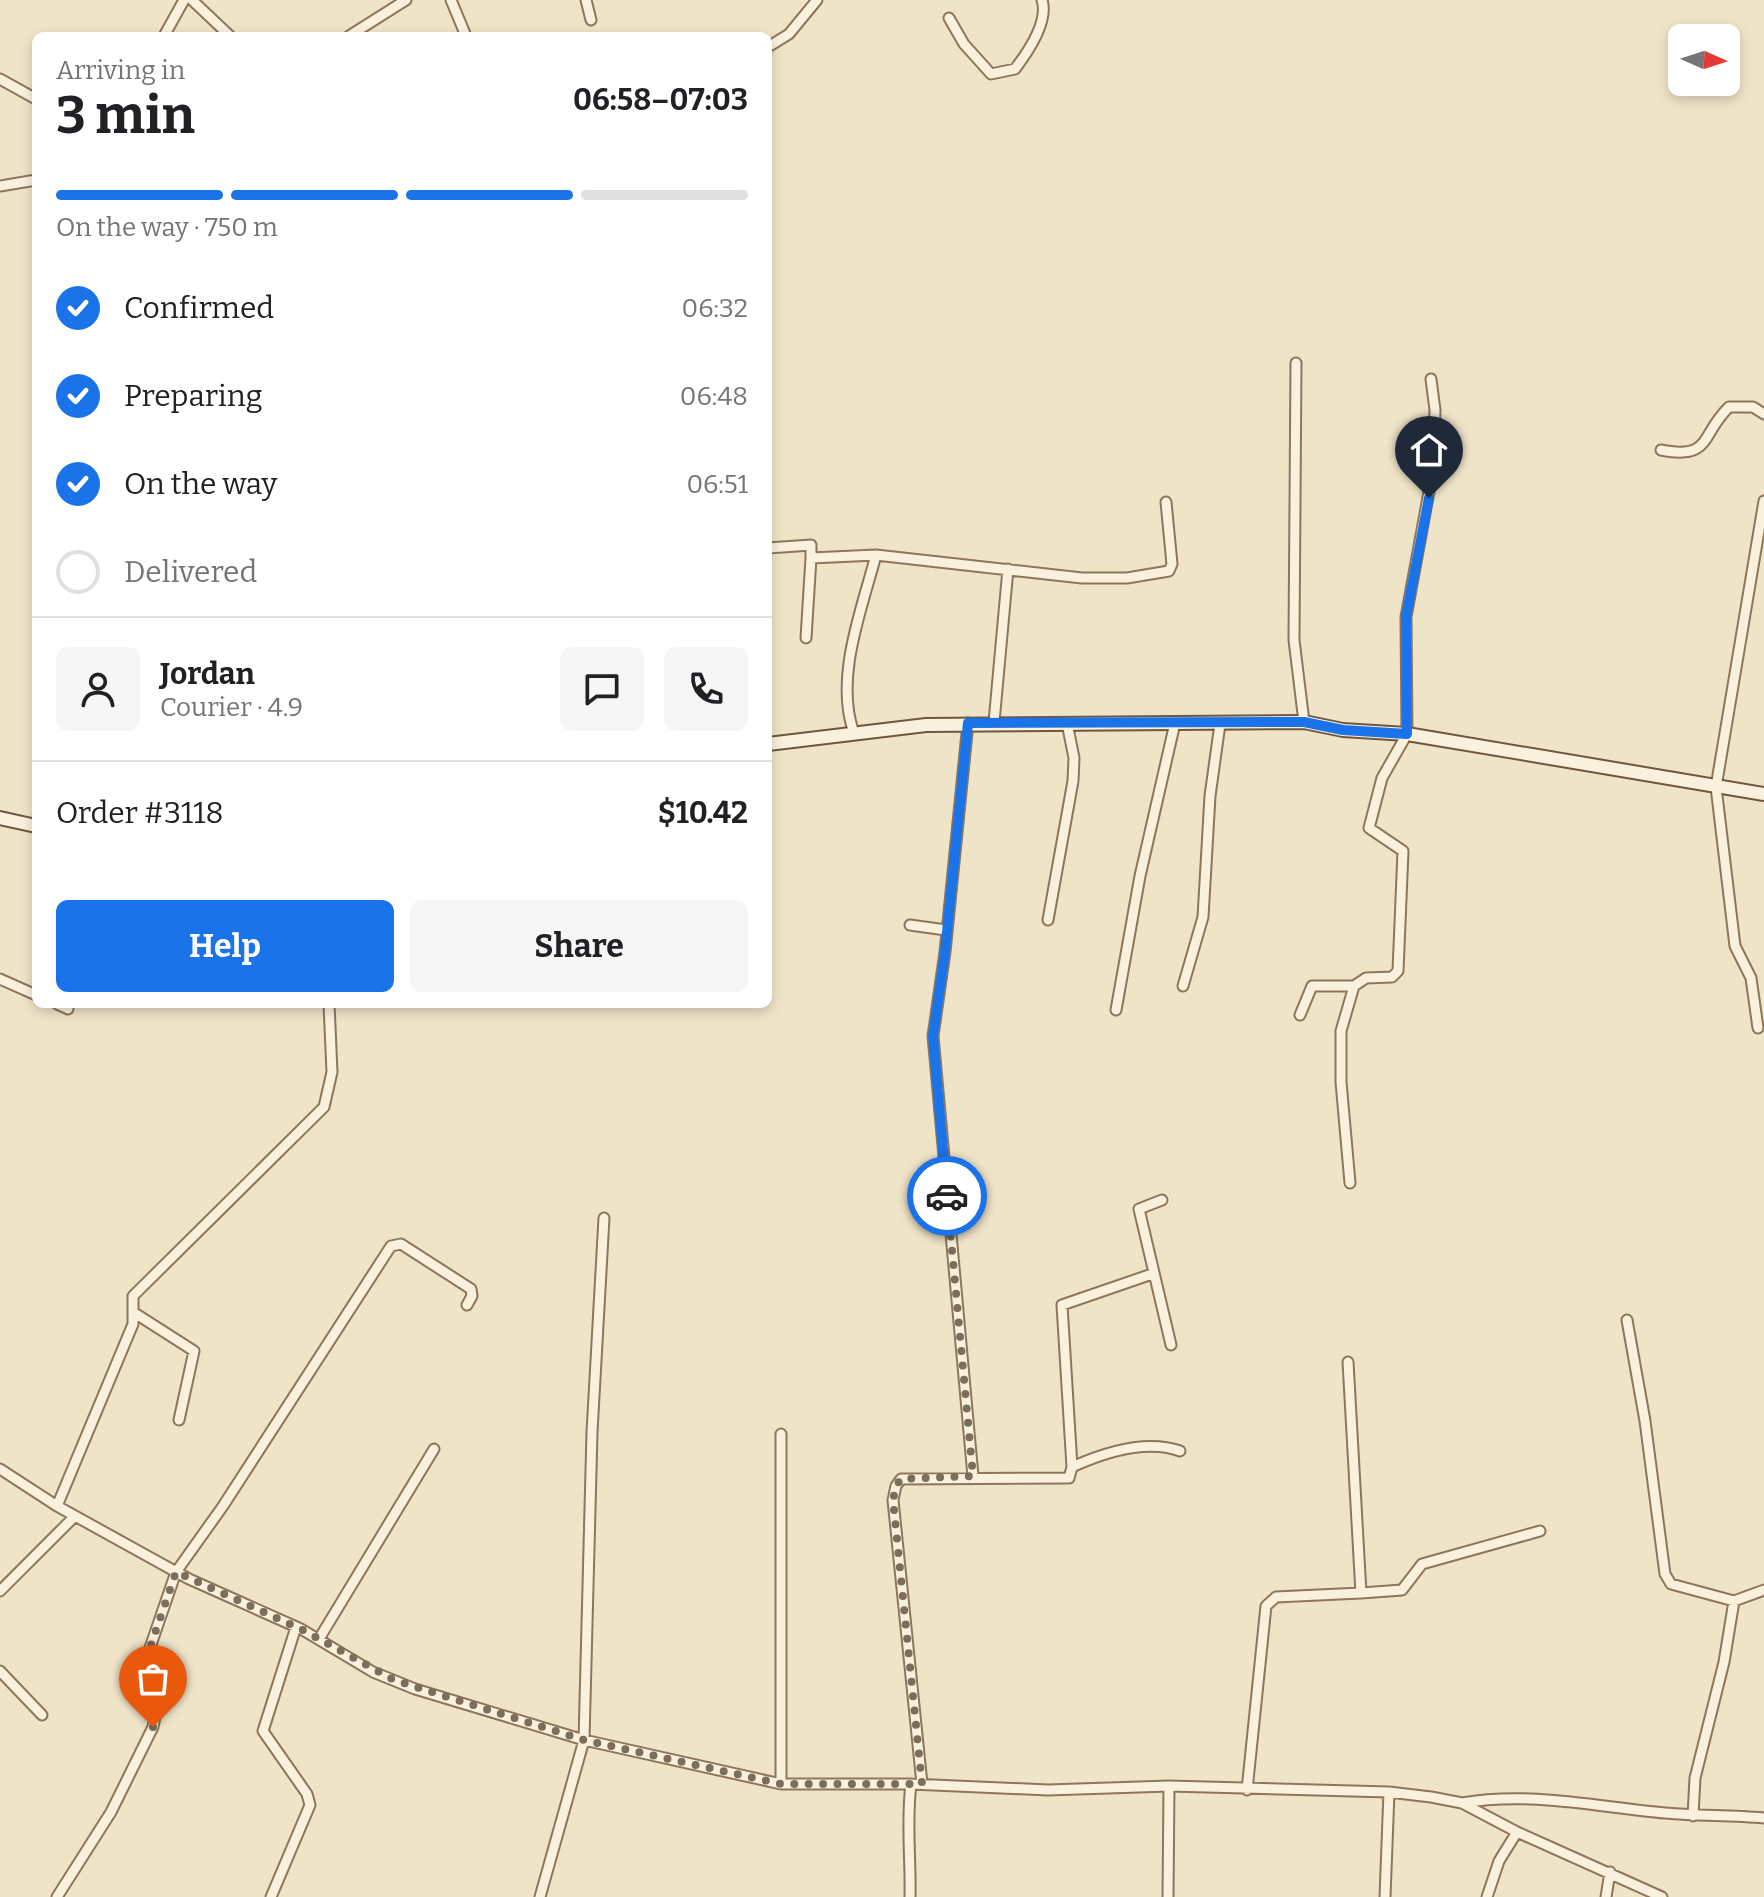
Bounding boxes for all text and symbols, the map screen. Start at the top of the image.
north arrow [1668,24,1740,96]
map controls [1668,24,1740,96]
text: Arriving in [56,55,185,86]
text: 06:58–07:03 [573,82,748,118]
text: 3 min [56,84,195,147]
text: On the way · 750 m [56,212,278,243]
icon: check [56,286,100,330]
text: Confirmed [124,290,274,326]
text: 06:32 [682,293,748,324]
icon: check [56,374,100,418]
text: Preparing [124,378,262,414]
text: 06:48 [680,381,748,412]
pin [1395,416,1463,498]
icon: home [1407,428,1451,472]
icon: check [56,462,100,506]
text: On the way [124,466,277,502]
text: 06:51 [686,469,748,500]
text: Delivered [124,554,257,590]
button: person [56,647,140,731]
button: chat [560,647,644,731]
button: phone [664,647,748,731]
text: Jordan [160,656,255,692]
text: Courier · 4.9 [160,692,303,723]
text: Order #3118 [56,795,223,831]
text: $10.42 [658,795,748,831]
button: Help [56,900,394,992]
button: Share [410,900,748,992]
courier [907,1156,987,1236]
icon: car [925,1174,969,1218]
pin [119,1645,187,1727]
icon: bag [131,1657,175,1701]

